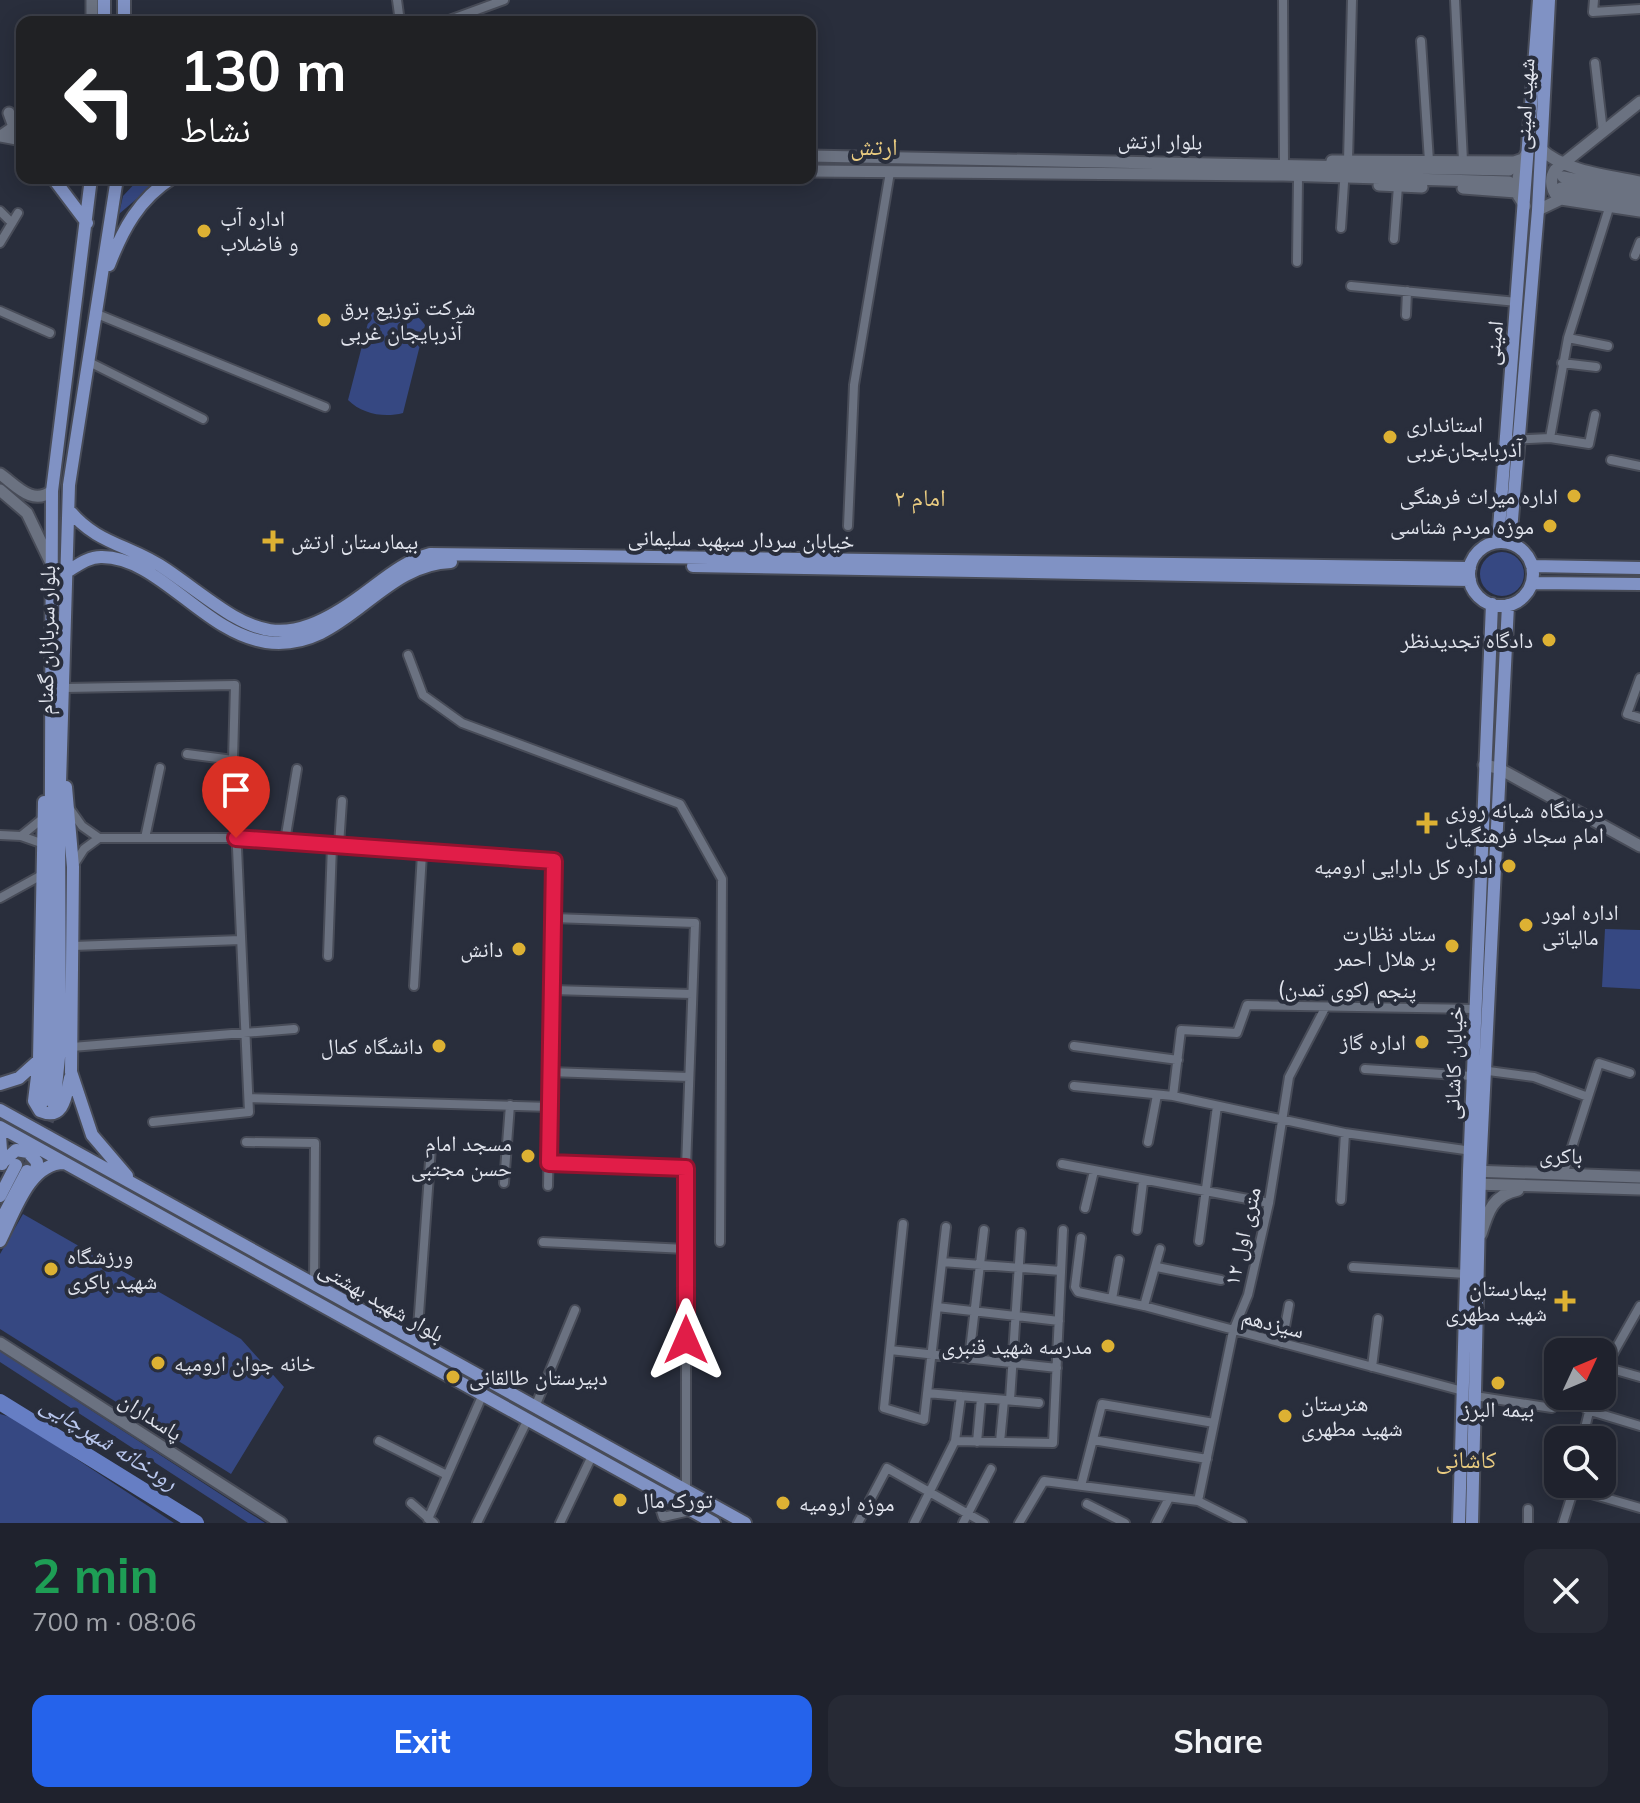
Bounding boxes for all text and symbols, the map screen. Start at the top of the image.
text: 130 m [180,35,347,105]
icon: left [48,48,152,152]
street label: شهید امینی [1508,57,1540,151]
text: نشاط [180,106,251,151]
street label: بلوار ارتش [1117,126,1203,156]
district label: ارتش [850,131,898,161]
place label: اداره آب و فاضلاب [220,204,299,257]
marker: اداره آب و فاضلاب [195,222,213,240]
place label: شرکت توزیع برق آذربایجان غربی [340,293,476,346]
marker: شرکت توزیع برق آذربایجان غربی [315,311,333,329]
street label: امینی [1477,319,1509,367]
place label: استانداری آذربایجان‌غربی [1406,410,1523,463]
marker: استانداری آذربایجان‌غربی [1381,428,1399,446]
district label: امام ۲ [894,482,946,514]
place label: اداره میراث فرهنگی [1399,482,1558,510]
marker: اداره میراث فرهنگی [1565,487,1583,505]
place label: موزه مردم شناسی [1390,512,1534,541]
marker: موزه مردم شناسی [1541,517,1559,535]
street label: خیابان سردار سپهبد سلیمانی [627,523,855,555]
place label: بیمارستان ارتش [291,527,418,555]
marker: بیمارستان ارتش [262,530,284,552]
street label: بلوار سربازان گمنام [31,565,62,715]
place label: دادگاه تجدیدنظر [1400,626,1533,654]
marker: دادگاه تجدیدنظر [1540,631,1558,649]
pin [202,756,270,838]
icon: arrive [214,768,258,812]
place label: درمانگاه شبانه روزی امام سجاد فرهنگیان [1445,796,1604,850]
marker: درمانگاه شبانه روزی امام سجاد فرهنگیان [1416,812,1438,834]
place label: اداره کل دارایی ارومیه [1314,852,1493,880]
marker: اداره کل دارایی ارومیه [1500,857,1518,875]
place label: اداره امور مالیاتی [1541,898,1619,951]
marker: اداره امور مالیاتی [1517,916,1535,934]
place label: ستاد نظارت بر هلال احمر [1334,919,1436,972]
place label: دانش [460,935,503,963]
marker: ستاد نظارت بر هلال احمر [1443,937,1461,955]
marker: دانش [510,940,528,958]
street label: پنجم (کوی تمدن) [1277,974,1417,1005]
street label: خیابان کاشانی [1437,1006,1469,1120]
place label: اداره گاز [1339,1028,1406,1056]
place label: دانشگاه کمال [321,1032,423,1060]
marker: اداره گاز [1413,1033,1431,1051]
marker: دانشگاه کمال [430,1037,448,1055]
place label: مسجد امام حسن مجتبی [411,1129,512,1182]
street label: باکری [1539,1140,1583,1170]
marker: مسجد امام حسن مجتبی [519,1147,537,1165]
street label: ۱۲ متری اول [1217,1184,1267,1288]
place label: ورزشگاه شهید باکری [67,1242,157,1295]
street label: بلوار شهید بهشتی [314,1254,450,1348]
marker: ورزشگاه شهید باکری [42,1260,60,1278]
place label: بیمارستان شهید مطهری [1445,1274,1547,1327]
marker: بیمارستان شهید مطهری [1554,1290,1576,1312]
position arrow [644,1298,728,1382]
street label: سیزدهم [1239,1302,1307,1345]
place label: مدرسه شهید قنبری [941,1332,1092,1360]
marker: مدرسه شهید قنبری [1099,1337,1117,1355]
north arrow [1544,1338,1616,1410]
map controls [1544,1338,1616,1498]
place label: خانه جوان ارومیه [174,1349,315,1377]
marker: خانه جوان ارومیه [149,1354,167,1372]
place label: دبیرستان طالقانی [469,1363,608,1391]
marker: دبیرستان طالقانی [444,1368,462,1386]
marker: بیمه البرز [1489,1374,1507,1392]
street label: پاسداران [114,1385,188,1447]
water label: رودخانه شهرچایی [35,1388,184,1497]
place label: هنرستان شهید مطهری [1301,1389,1403,1442]
place label: بیمه البرز [1461,1395,1534,1423]
marker: هنرستان شهید مطهری [1276,1407,1294,1425]
button: search [1544,1426,1616,1498]
district label: کاشانی [1436,1444,1497,1474]
place label: تورک مال [636,1486,713,1514]
place label: موزه ارومیه [799,1489,894,1517]
marker: تورک مال [611,1491,629,1509]
marker: موزه ارومیه [774,1494,792,1512]
text: 2 min [32,1545,159,1605]
button: close [1524,1549,1608,1633]
text: 700 m · 08:06 [32,1605,196,1638]
button: Exit [32,1695,812,1787]
button: Share [828,1695,1608,1787]

